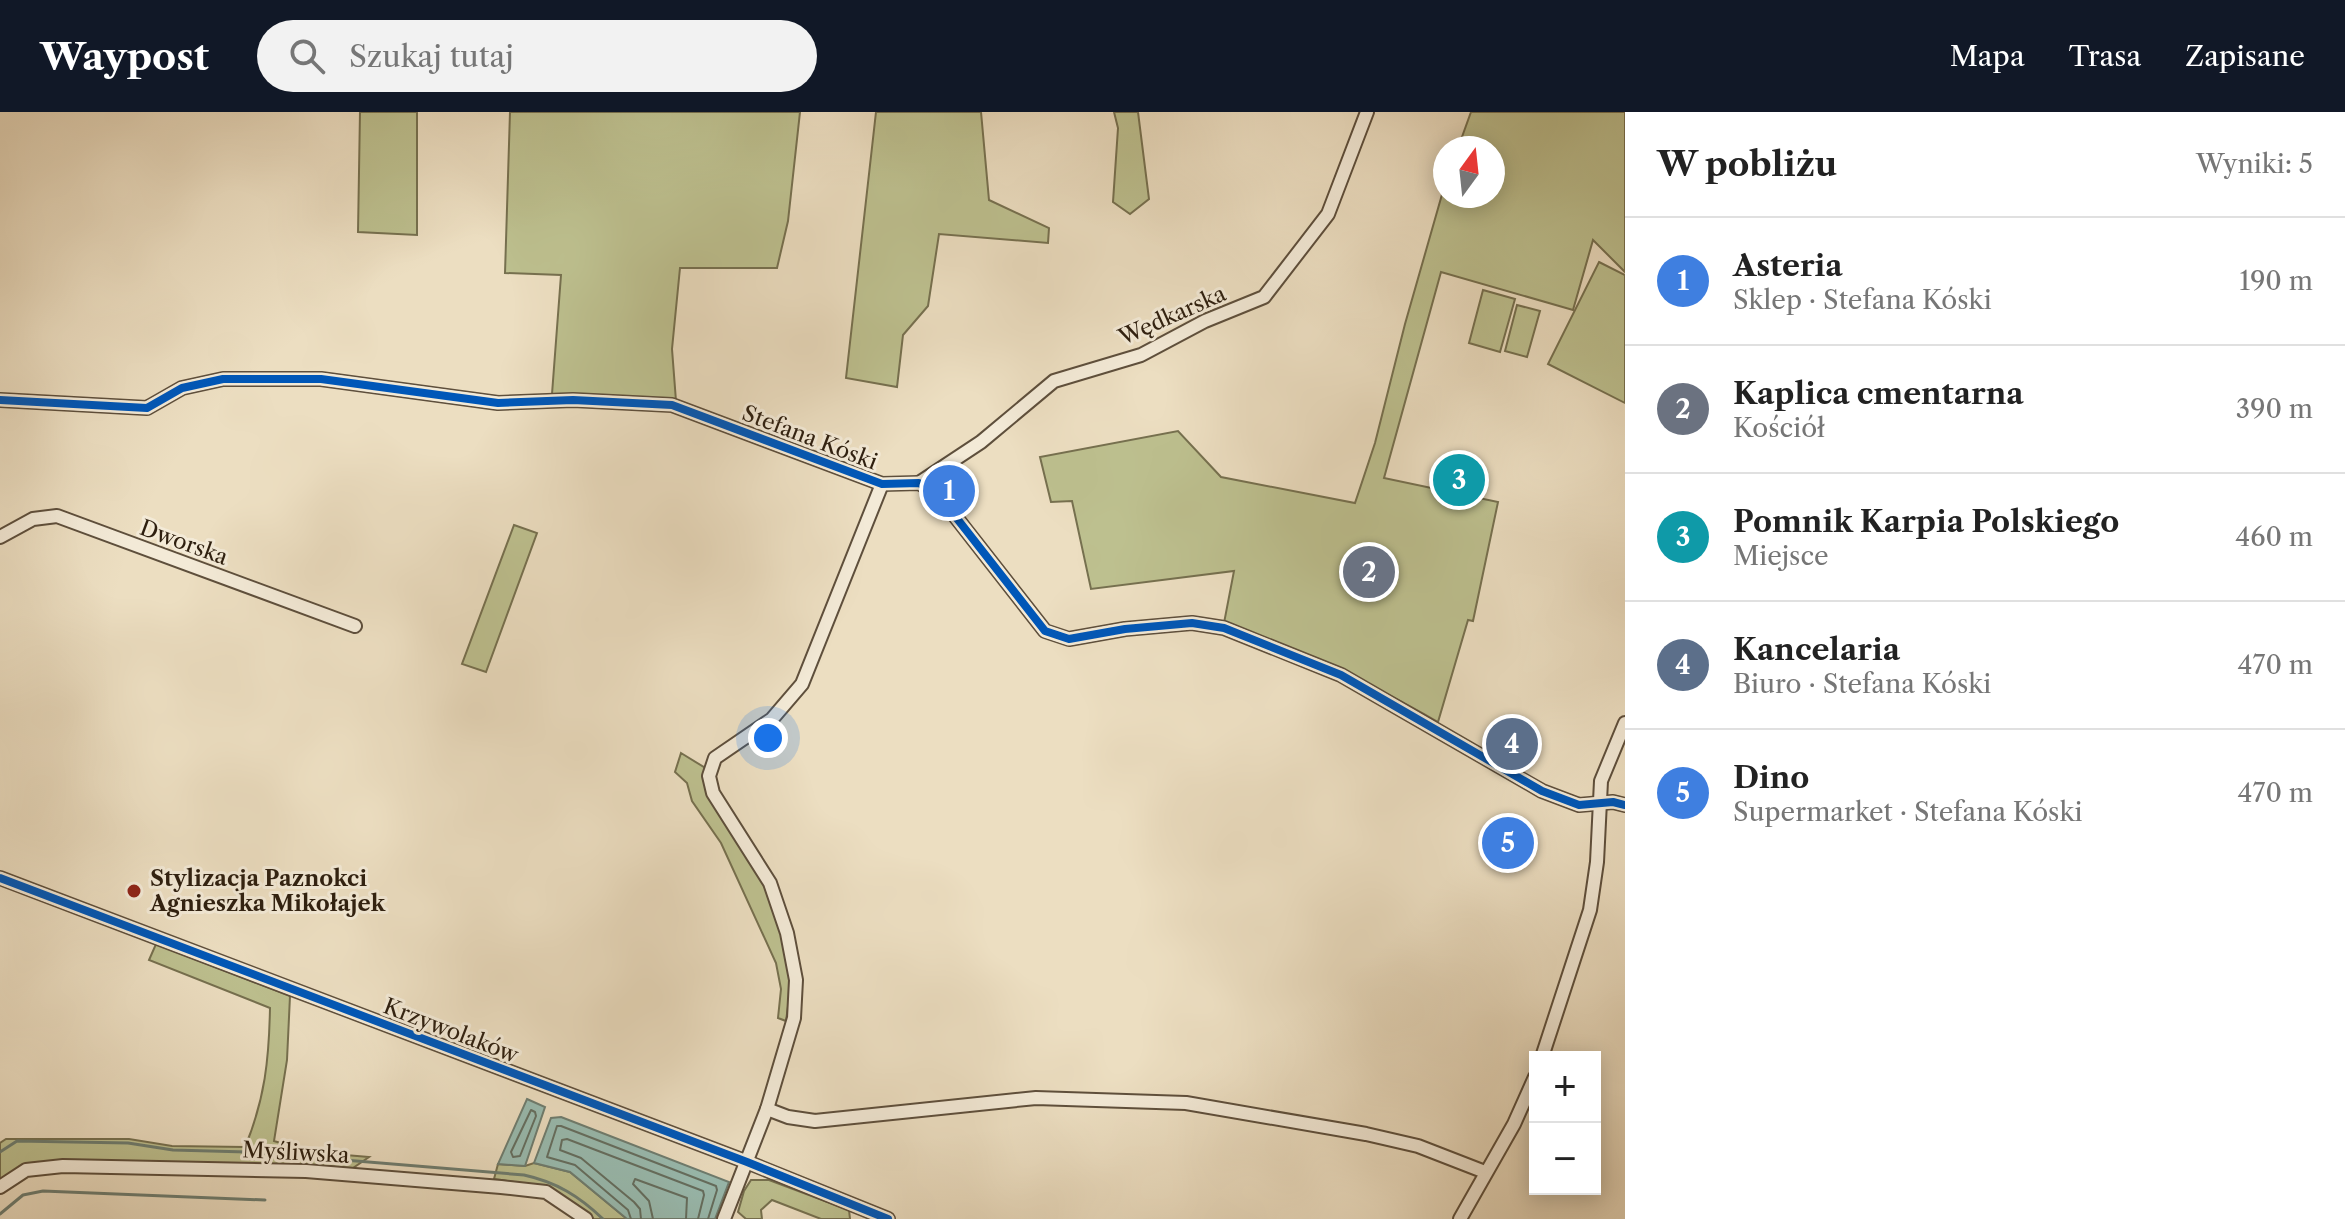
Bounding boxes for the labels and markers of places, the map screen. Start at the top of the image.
pin: 3 [1433,450,1485,510]
pin: 1 [923,461,975,521]
pin: 2 [1343,542,1395,602]
pin: 4 [1486,714,1538,774]
pin: 5 [1482,813,1534,873]
place label: Stylizacja Paznokci Agnieszka Mikołajek [149,865,386,917]
marker: Stylizacja Paznokci Agnieszka Mikołajek [125,882,143,900]

